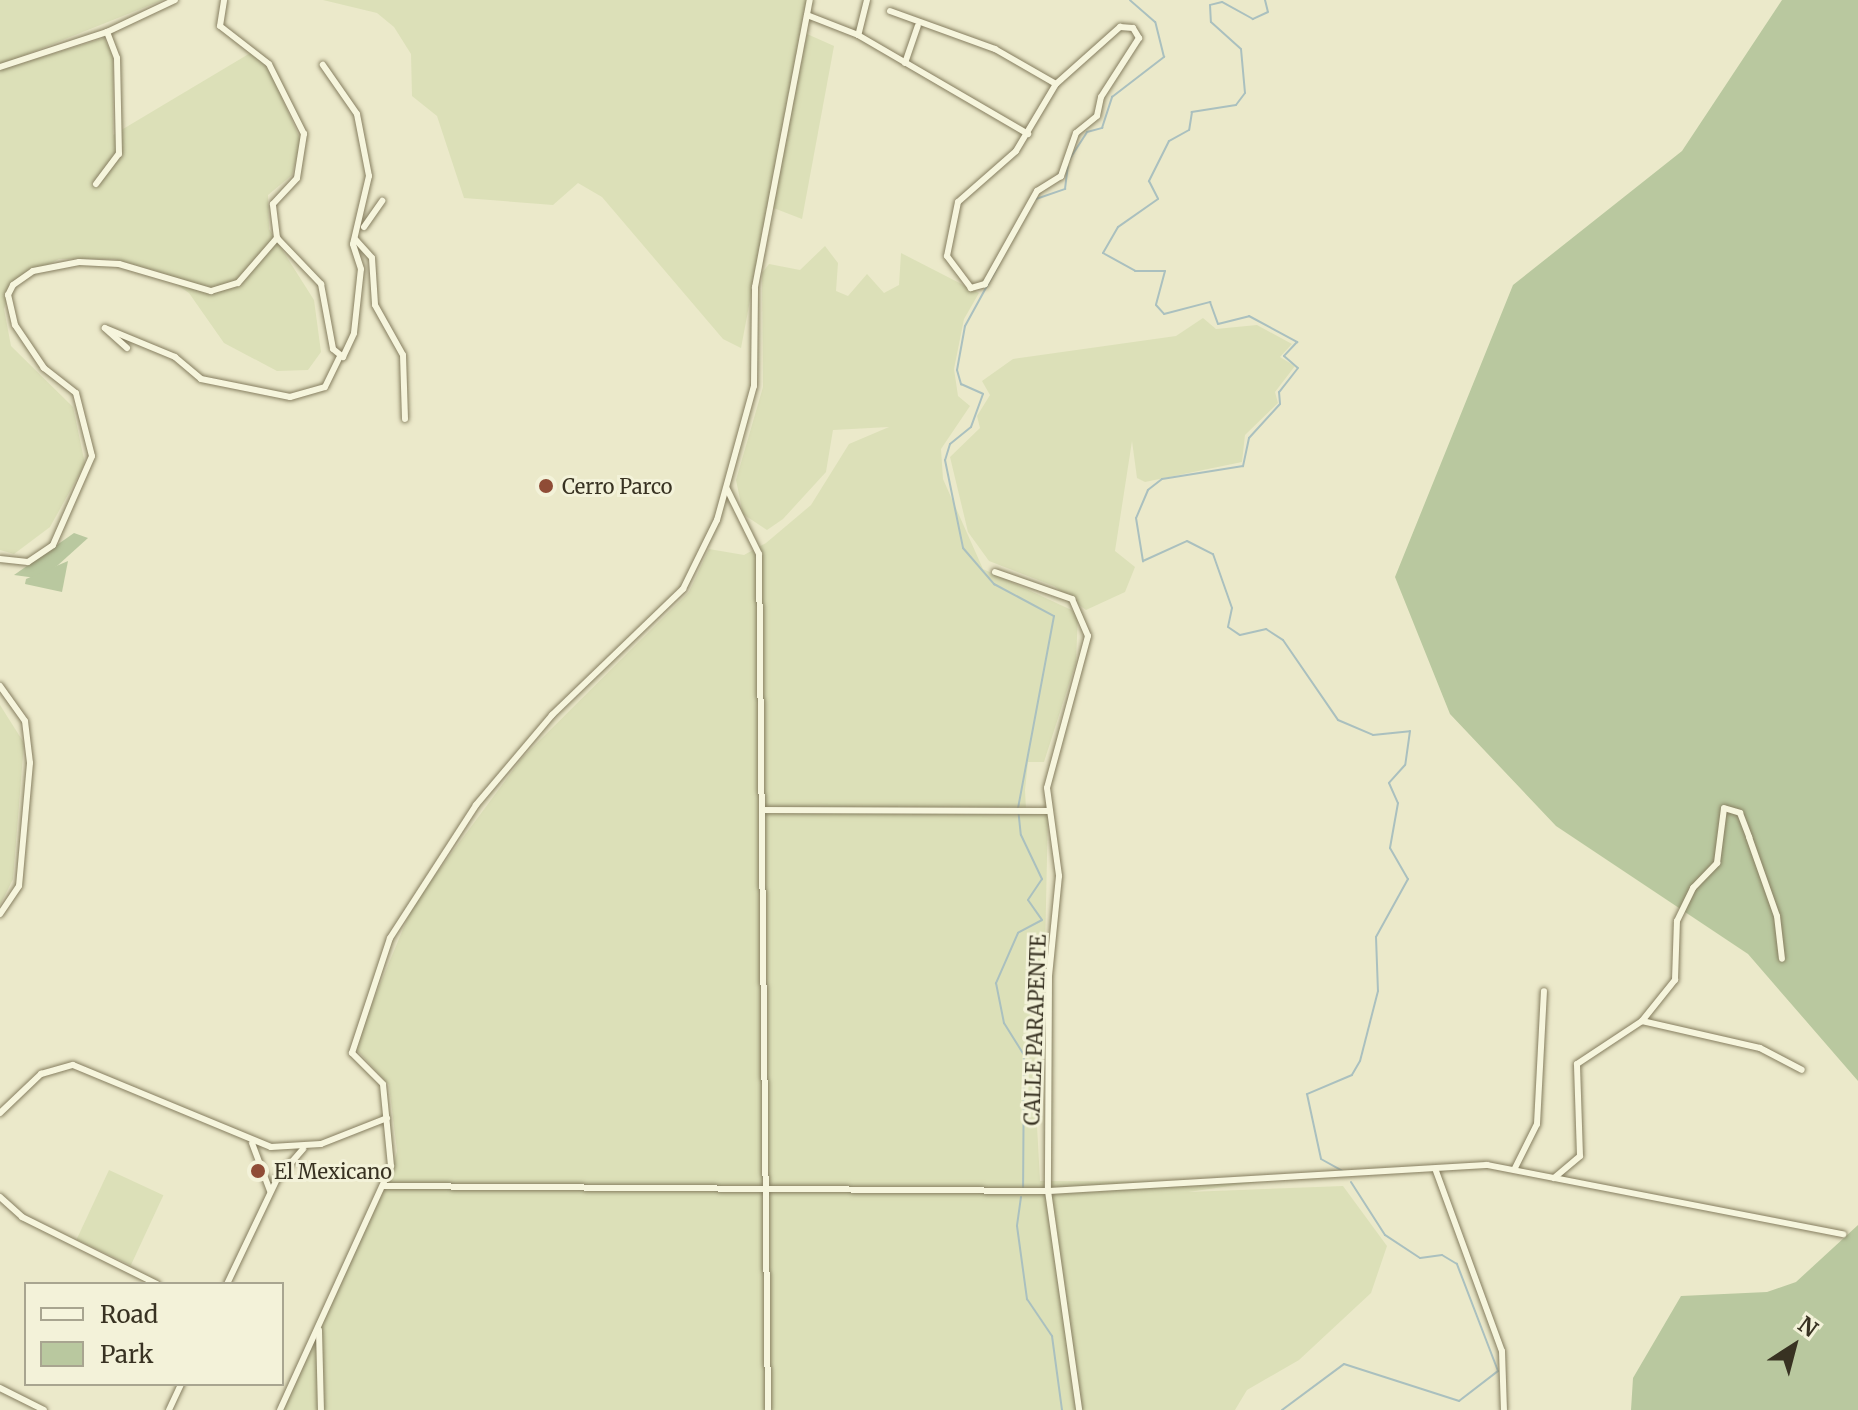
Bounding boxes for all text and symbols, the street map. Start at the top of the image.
place label: Cerro Parco [562,474,672,498]
marker: Cerro Parco [537,477,555,495]
street label: CALLE PARAPENTE [1020,934,1050,1126]
place label: El Mexicano [274,1159,392,1183]
marker: El Mexicano [249,1162,267,1180]
legend [24,1282,284,1386]
text: Road [100,1299,158,1330]
north arrow [1754,1306,1834,1386]
text: N [1793,1310,1823,1343]
text: Park [100,1339,153,1370]

